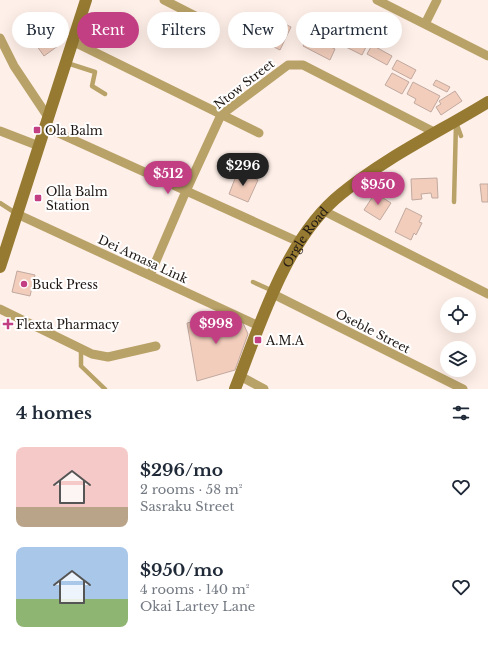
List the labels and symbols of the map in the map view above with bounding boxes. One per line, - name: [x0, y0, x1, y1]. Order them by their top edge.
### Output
- street label: Ntow Street: [211, 56, 277, 112]
- place label: Ola Balm: [45, 123, 103, 138]
- marker: Ola Balm: [32, 125, 42, 135]
- pin: $296: [219, 153, 267, 187]
- pin: $512: [144, 161, 192, 195]
- pin: $950: [354, 172, 402, 206]
- place label: Olla Balm Station: [46, 184, 108, 213]
- marker: Olla Balm Station: [33, 193, 43, 203]
- street label: Orgle Road: [279, 203, 331, 270]
- street label: Dei Amasa Link: [96, 232, 191, 287]
- place label: Buck Press: [32, 277, 98, 292]
- marker: Buck Press: [19, 279, 29, 289]
- street label: Oseble Street: [333, 306, 413, 356]
- pin: $998: [192, 311, 240, 345]
- place label: Flexta Pharmacy: [16, 317, 119, 332]
- marker: Flexta Pharmacy: [3, 319, 13, 329]
- place label: A.M.A: [265, 333, 305, 348]
- marker: A.M.A: [253, 335, 263, 345]

